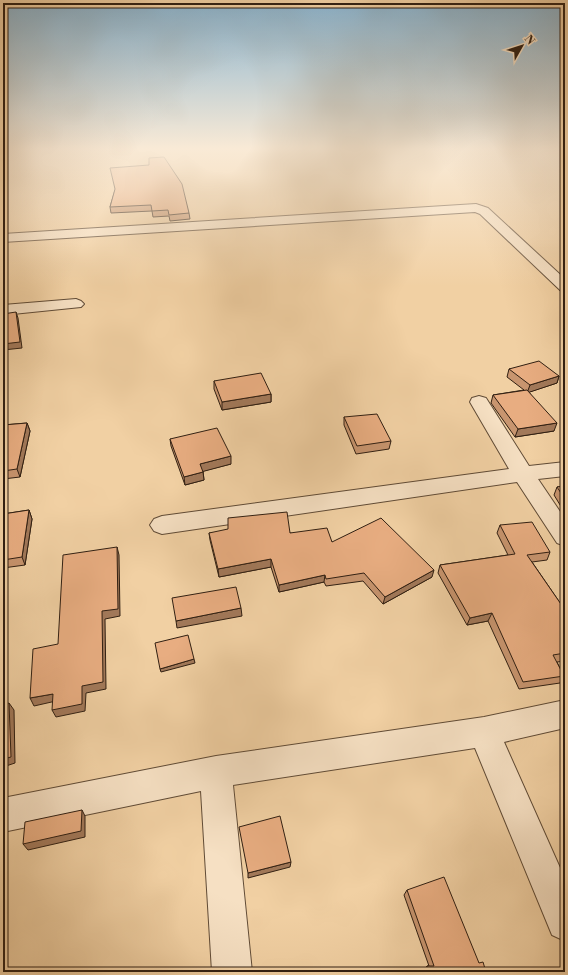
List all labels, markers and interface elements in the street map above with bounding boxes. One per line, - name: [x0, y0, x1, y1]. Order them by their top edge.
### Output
- north arrow: [502, 26, 542, 66]
- text: N: [521, 33, 537, 48]

